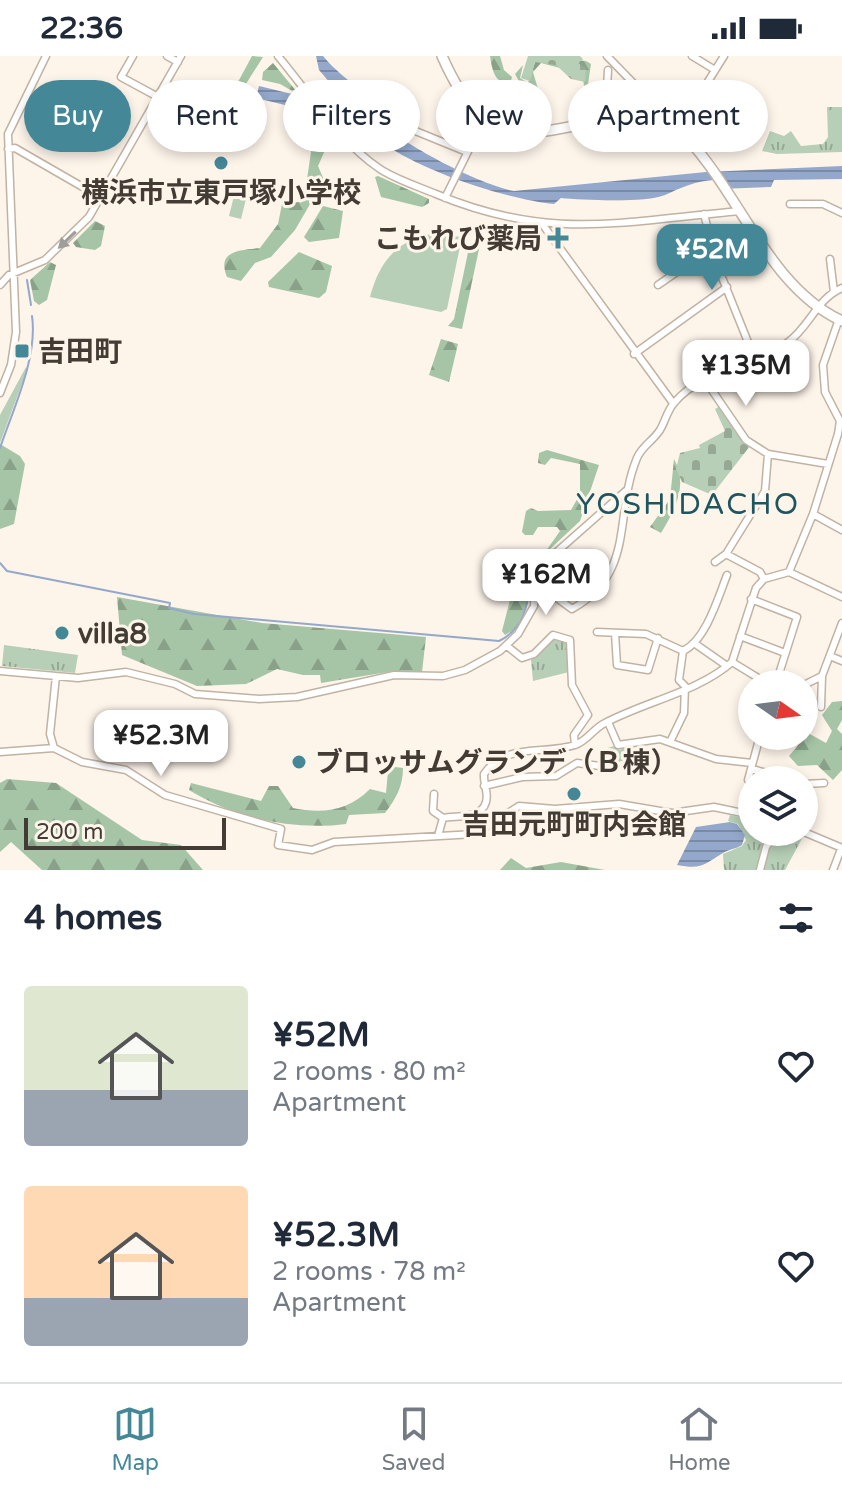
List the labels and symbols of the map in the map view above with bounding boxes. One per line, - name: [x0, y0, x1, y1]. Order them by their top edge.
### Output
- marker: 横浜市立東戸塚小学校: [212, 154, 230, 172]
- place label: 横浜市立東戸塚小学校: [81, 176, 361, 210]
- place label: こもれび薬局: [374, 222, 542, 256]
- pin: ¥52M: [665, 224, 759, 292]
- marker: こもれび薬局: [549, 229, 567, 247]
- one-way arrow: [58, 231, 77, 249]
- place label: 吉田町: [38, 335, 122, 369]
- pin: ¥135M: [690, 340, 802, 408]
- marker: 吉田町: [13, 342, 31, 360]
- district label: YOSHIDACHO: [576, 486, 800, 523]
- pin: ¥162M: [490, 549, 602, 617]
- place label: villa8: [78, 617, 147, 651]
- marker: villa8: [53, 624, 71, 642]
- north arrow: [738, 670, 818, 750]
- pin: ¥52.3M: [96, 710, 226, 778]
- place label: ブロッサムグランデ（Ｂ棟）: [315, 746, 678, 780]
- marker: ブロッサムグランデ（Ｂ棟）: [290, 753, 308, 771]
- marker: 吉田元町町内会館: [565, 785, 583, 803]
- place label: 吉田元町町内会館: [462, 808, 686, 842]
- scale bar: [24, 814, 226, 850]

